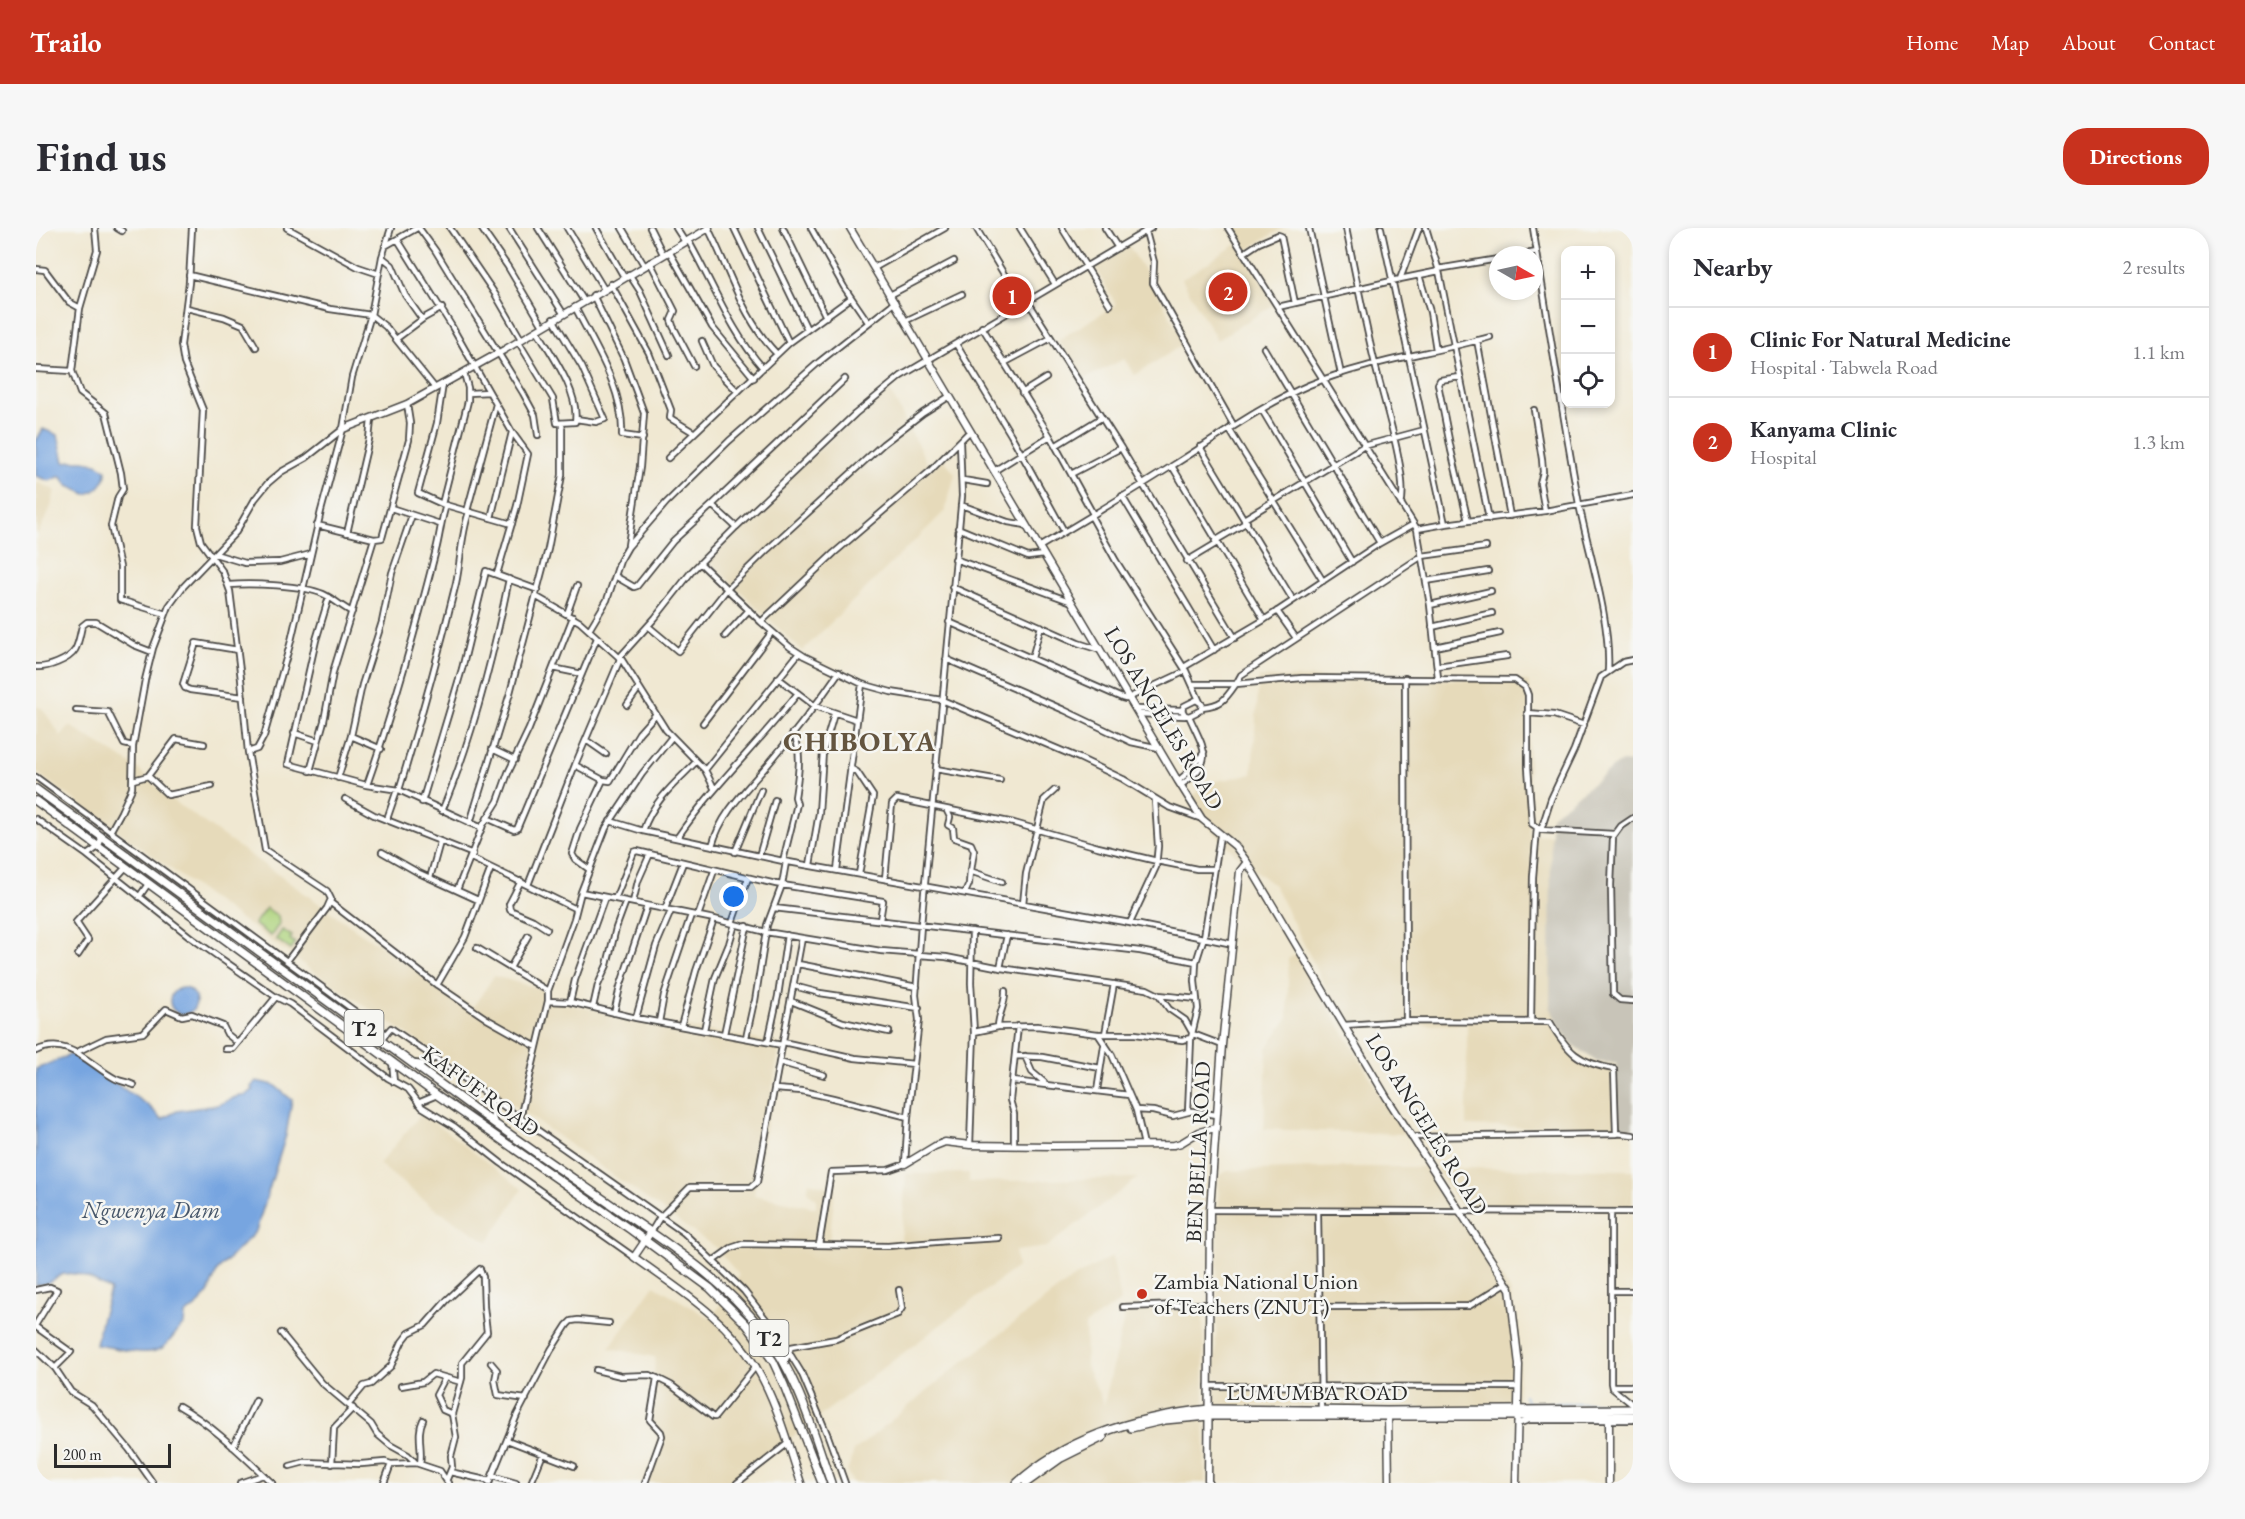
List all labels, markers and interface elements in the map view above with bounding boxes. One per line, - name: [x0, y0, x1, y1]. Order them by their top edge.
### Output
- text: Trailo: [30, 24, 102, 60]
- text: Home: [1906, 29, 1958, 56]
- text: Map: [1991, 29, 2029, 56]
- text: About: [2062, 29, 2115, 56]
- text: Contact: [2148, 29, 2215, 56]
- button: Directions: [2063, 128, 2209, 185]
- text: Find us: [36, 129, 167, 184]
- north arrow: [1489, 246, 1543, 300]
- map controls: [1561, 246, 1615, 408]
- button: +: [1561, 246, 1615, 300]
- text: Nearby: [1693, 250, 1773, 284]
- text: 2 results: [2122, 254, 2185, 280]
- pin: 2: [1208, 270, 1248, 314]
- pin: 1: [992, 274, 1032, 318]
- button: −: [1561, 300, 1615, 354]
- text: Clinic For Natural Medicine: [1750, 325, 2011, 354]
- text: 1: [1707, 339, 1718, 365]
- text: 1.1 km: [2132, 339, 2185, 365]
- button: locate: [1561, 354, 1615, 408]
- text: Hospital · Tabwela Road: [1750, 354, 1938, 380]
- text: Kanyama Clinic: [1750, 415, 1897, 444]
- text: 2: [1707, 429, 1718, 455]
- text: 1.3 km: [2132, 429, 2185, 455]
- text: Hospital: [1750, 444, 1817, 470]
- street label: LOS ANGELES ROAD: [1098, 621, 1230, 815]
- district label: CHIBOLYA: [783, 723, 937, 759]
- your location: [719, 882, 748, 911]
- road number: T2: [344, 1010, 384, 1046]
- street label: LOS ANGELES ROAD: [1359, 1028, 1495, 1220]
- street label: KAFUE ROAD: [417, 1039, 545, 1143]
- street label: BEN BELLA ROAD: [1179, 1061, 1217, 1243]
- water label: Ngwenya Dam: [81, 1194, 220, 1225]
- place label: Zambia National Union of Teachers (ZNUT): [1154, 1267, 1359, 1321]
- marker: Zambia National Union of Teachers (ZNUT): [1135, 1287, 1149, 1301]
- road number: T2: [750, 1320, 788, 1356]
- street label: LUMUMBA ROAD: [1226, 1378, 1408, 1407]
- scale bar: [54, 1441, 171, 1468]
- text: 200 m: [63, 1444, 102, 1465]

